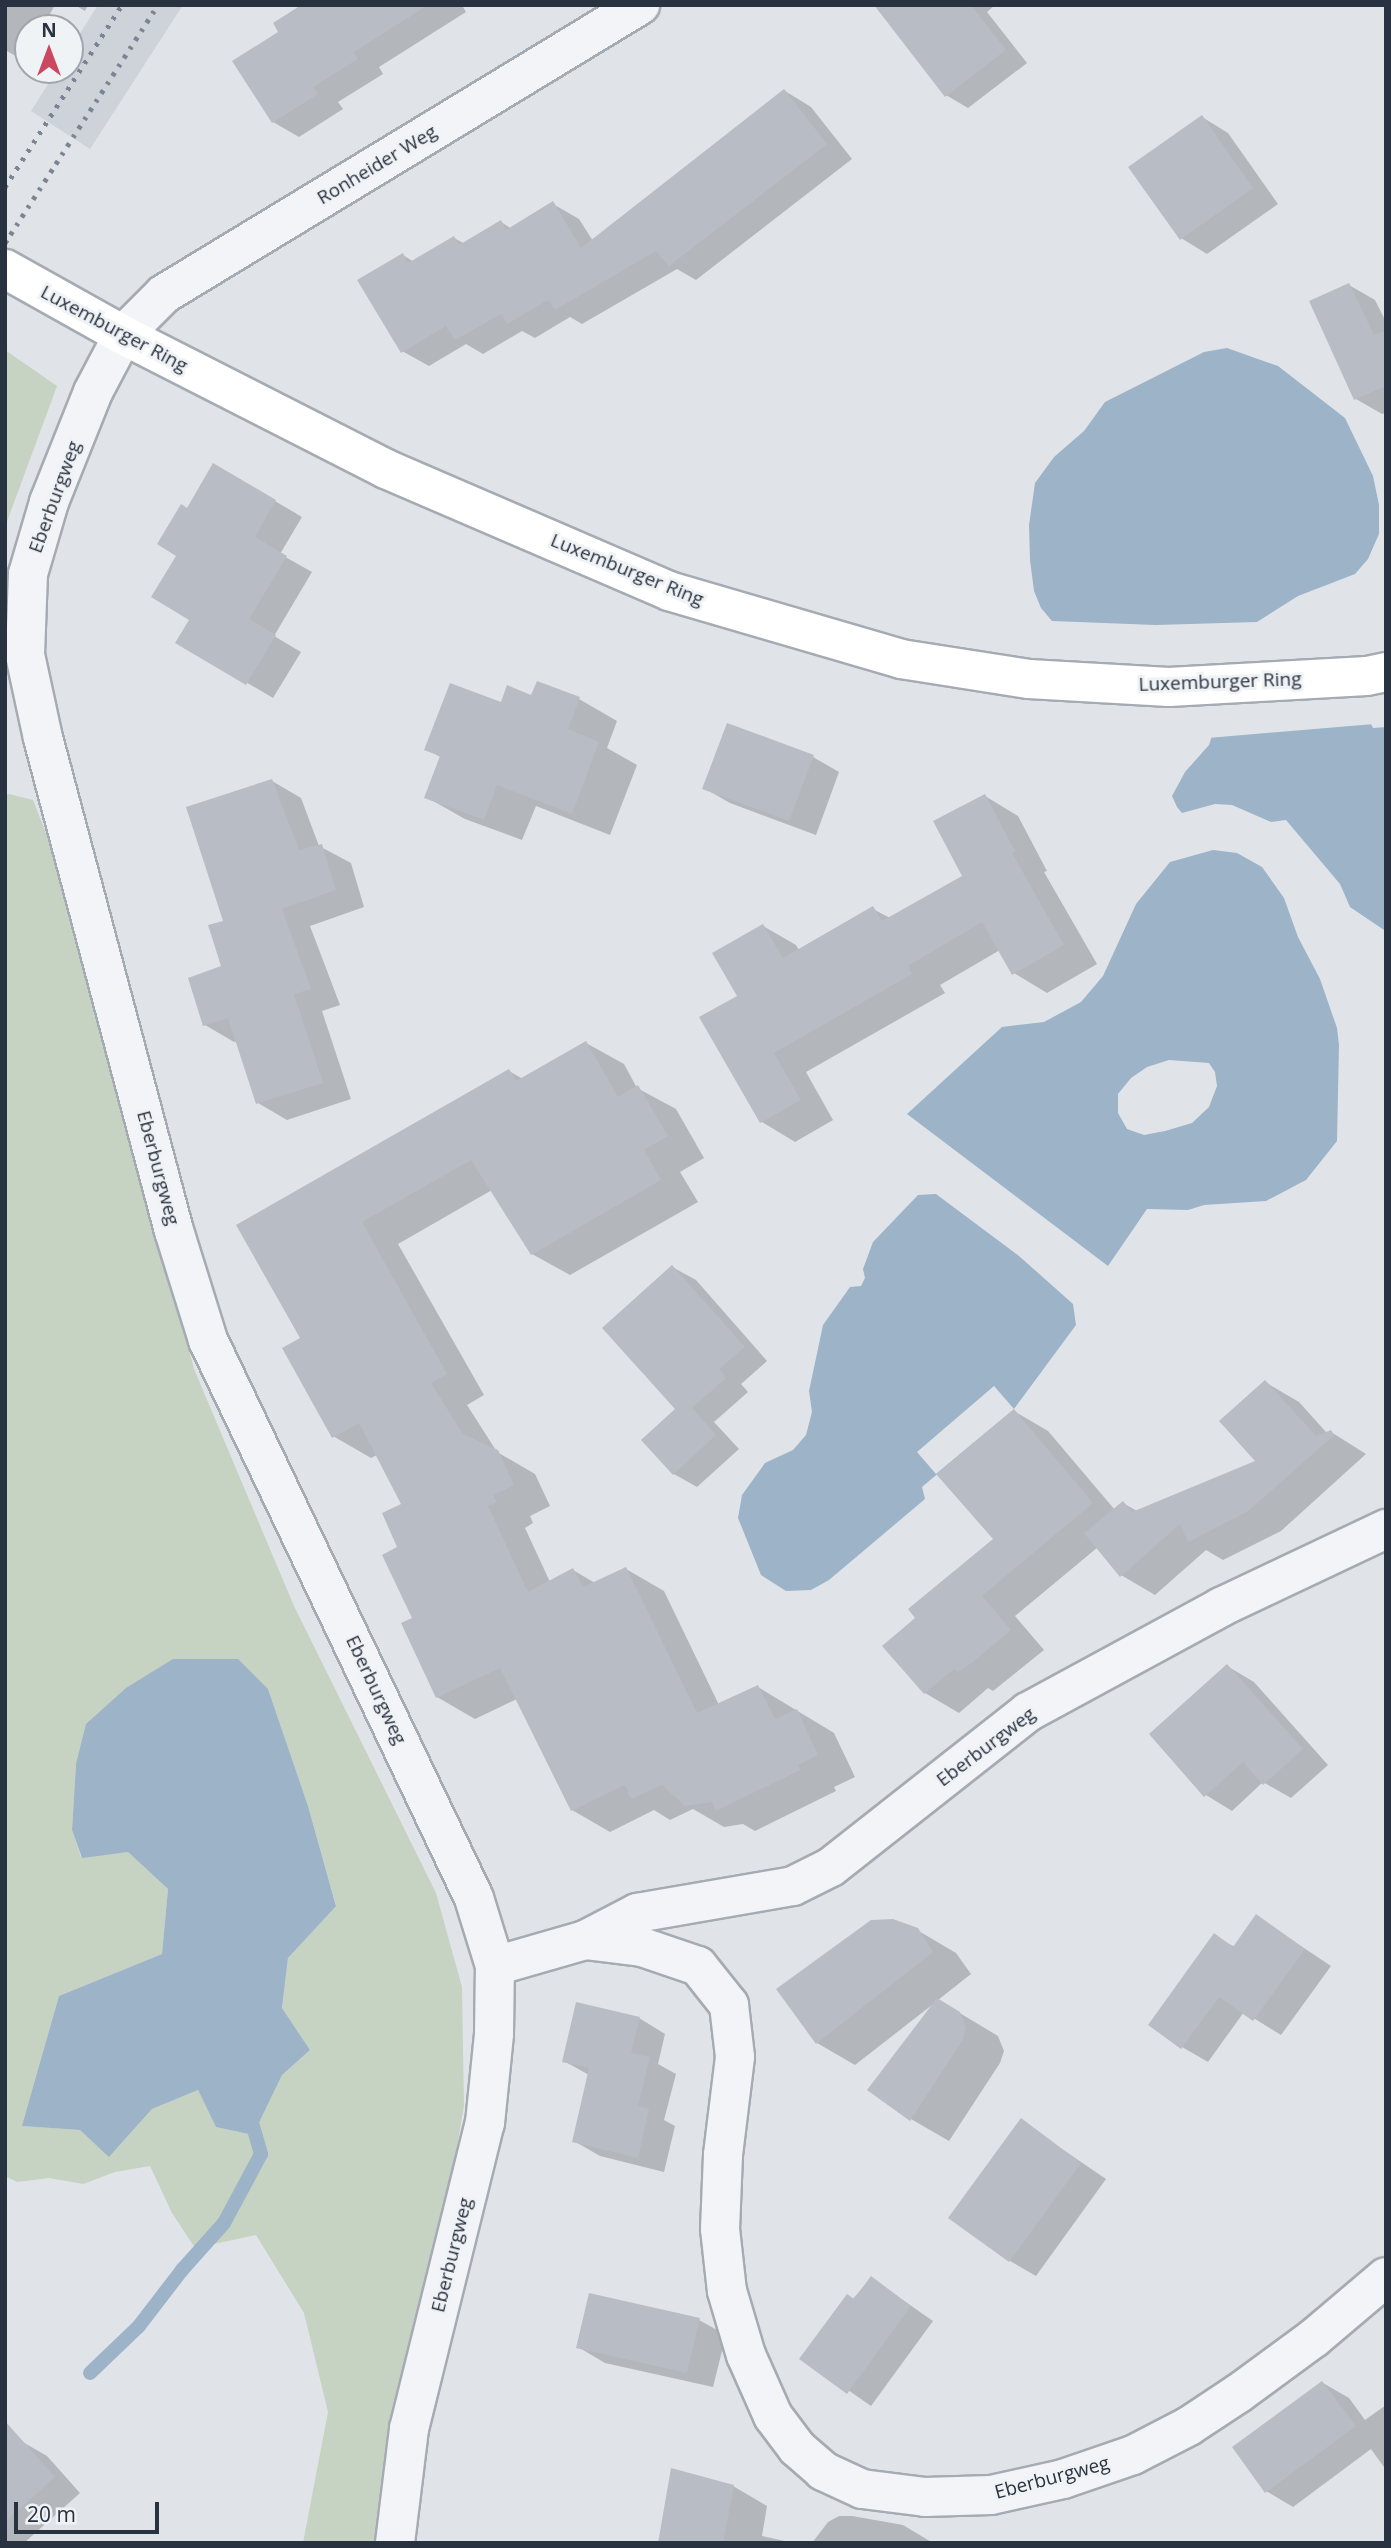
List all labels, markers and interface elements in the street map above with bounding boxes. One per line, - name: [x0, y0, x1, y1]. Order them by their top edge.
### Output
- north arrow: [14, 14, 84, 84]
- text: N: [41, 17, 57, 43]
- street label: Ronheider Weg: [313, 120, 441, 210]
- street label: Luxemburger Ring: [37, 281, 191, 377]
- street label: Eberburgweg: [24, 438, 86, 556]
- street label: Luxemburger Ring: [547, 529, 707, 611]
- street label: Luxemburger Ring: [1138, 668, 1302, 696]
- street label: Eberburgweg: [132, 1108, 184, 1228]
- street label: Eberburgweg: [341, 1632, 411, 1748]
- street label: Eberburgweg: [932, 1702, 1040, 1792]
- street label: Eberburgweg: [427, 2195, 477, 2315]
- street label: Eberburgweg: [992, 2452, 1112, 2504]
- scale bar: [18, 2488, 163, 2532]
- text: 20 m: [27, 2500, 76, 2528]

